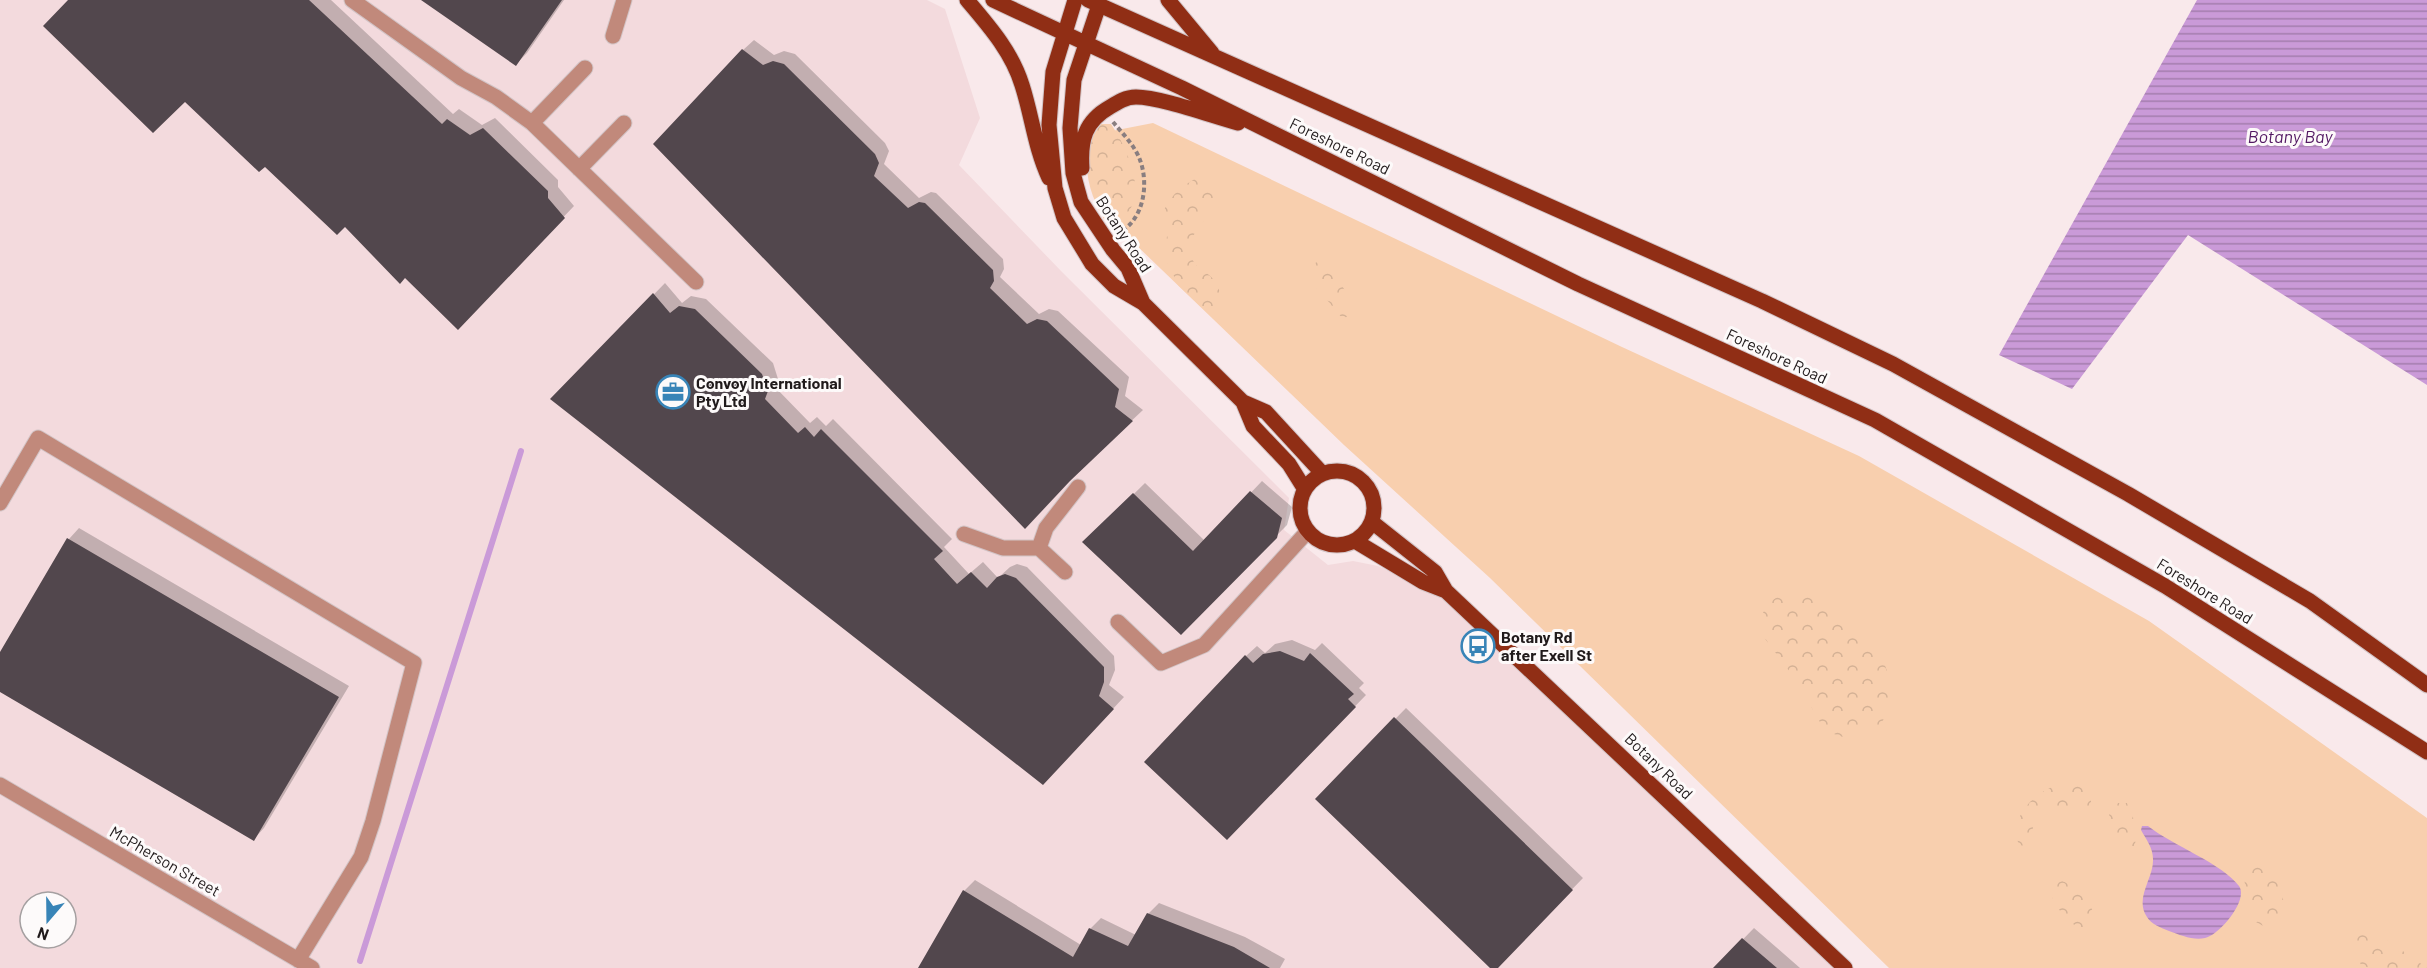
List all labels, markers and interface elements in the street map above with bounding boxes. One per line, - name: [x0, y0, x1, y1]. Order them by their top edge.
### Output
- street label: Foreshore Road: [1287, 113, 1393, 178]
- water label: Botany Bay: [2247, 125, 2334, 147]
- street label: Botany Road: [1093, 192, 1156, 275]
- street label: Foreshore Road: [1724, 324, 1831, 387]
- place label: Convoy International Pty Ltd: [696, 373, 842, 410]
- office icon: Convoy International Pty Ltd: [655, 374, 691, 410]
- street label: Foreshore Road: [2154, 554, 2257, 628]
- place label: Botany Rd after Exell St: [1501, 627, 1592, 664]
- bus stop icon: Botany Rd after Exell St: [1460, 628, 1496, 664]
- street label: Botany Road: [1621, 729, 1697, 803]
- street label: McPherson Street: [107, 821, 224, 900]
- north arrow: [18, 890, 78, 950]
- text: N: [34, 924, 51, 945]

